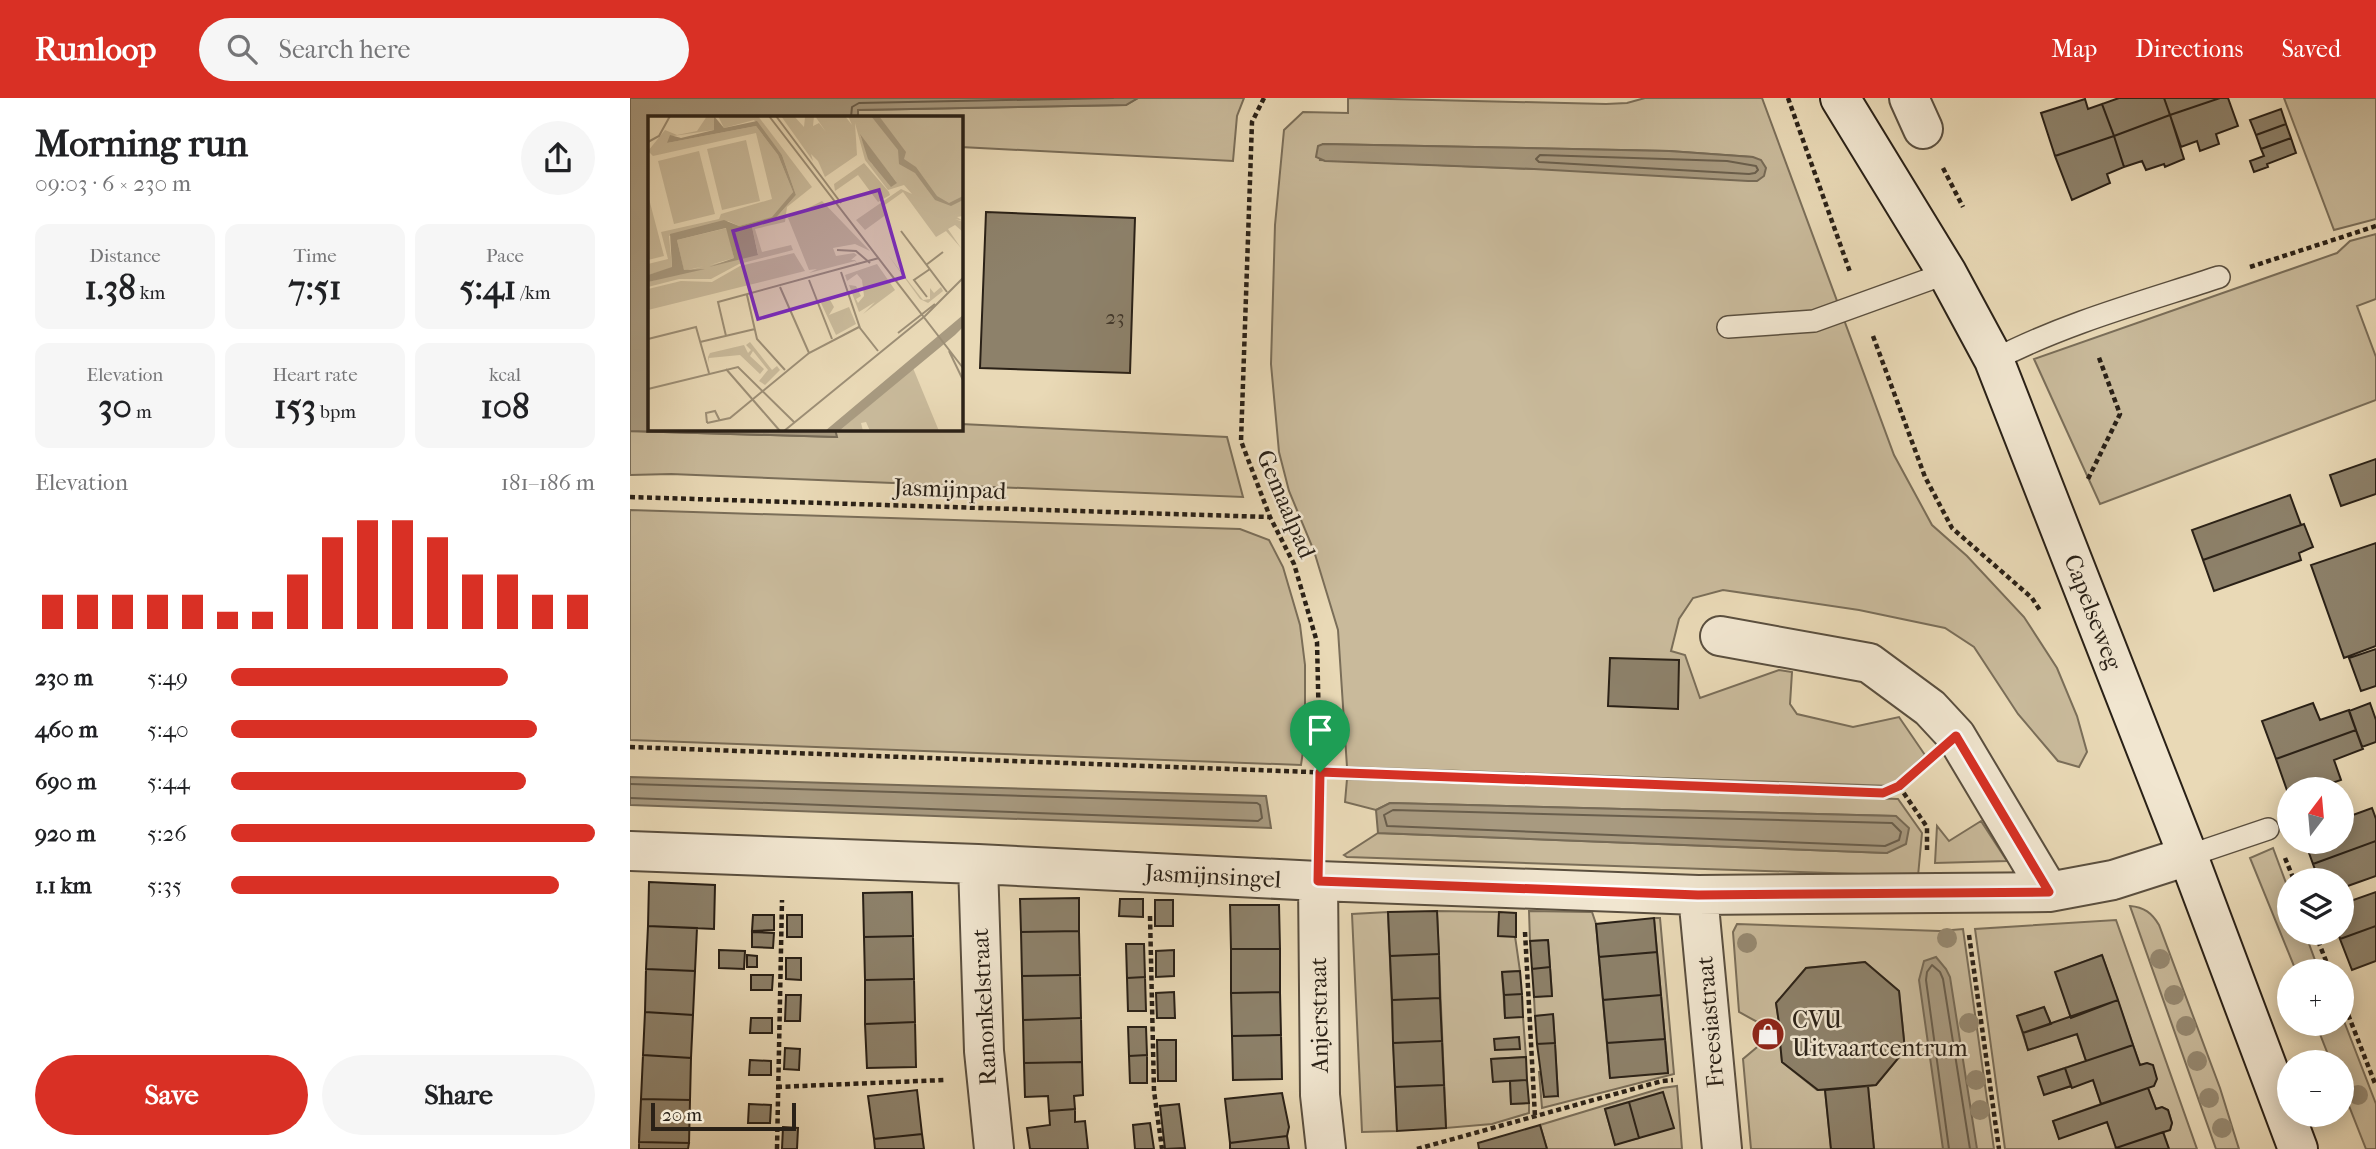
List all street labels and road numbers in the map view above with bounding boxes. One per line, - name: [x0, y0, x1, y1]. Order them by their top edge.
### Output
- street label: Gemaalpad: [1251, 446, 1322, 563]
- street label: Jasmijnpad: [891, 473, 1008, 505]
- street label: Capelseweg: [2058, 550, 2128, 675]
- street label: Jasmijnsingel: [1142, 858, 1282, 894]
- street label: Ranonkelstraat: [966, 927, 1002, 1086]
- street label: Freesiastraat: [1690, 955, 1730, 1089]
- street label: Anjerstraat: [1304, 956, 1334, 1074]

